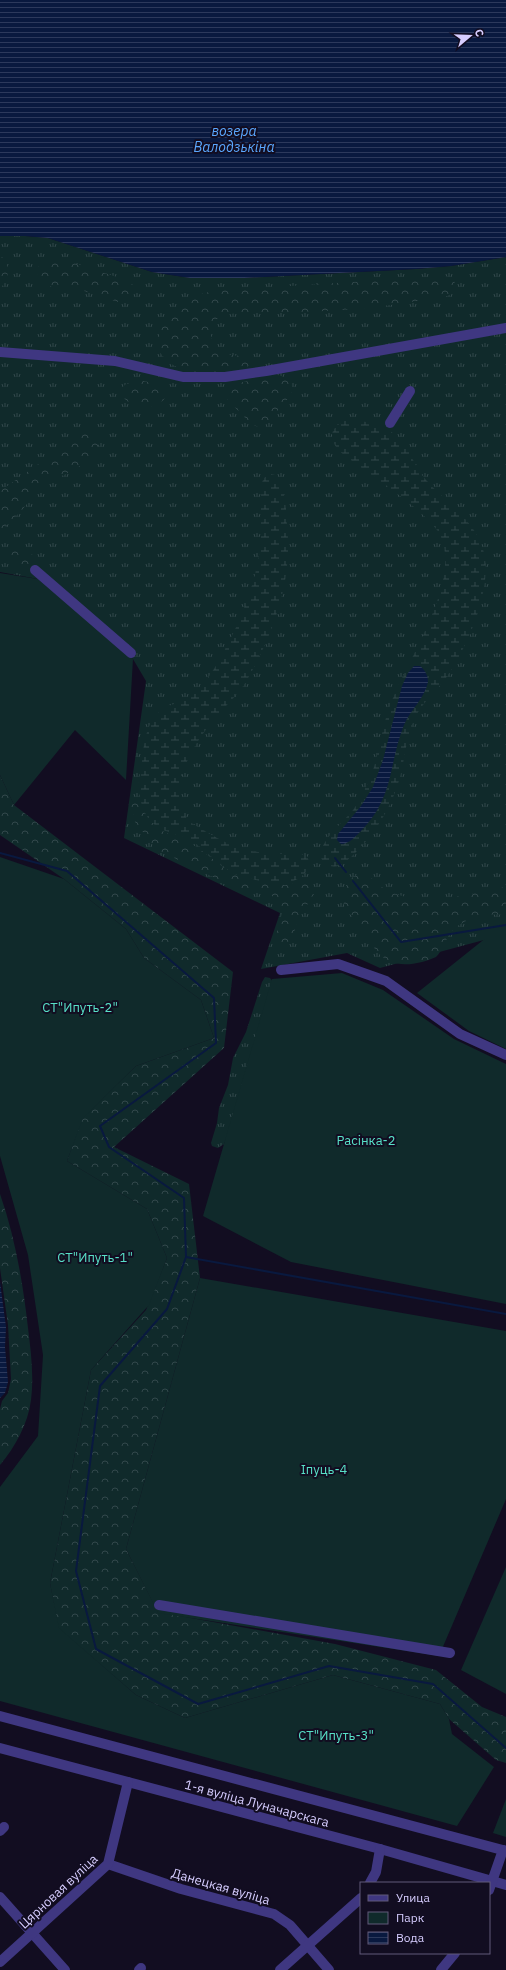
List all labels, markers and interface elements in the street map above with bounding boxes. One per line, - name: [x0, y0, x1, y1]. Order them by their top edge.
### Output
- north arrow: [450, 16, 490, 56]
- text: С: [472, 27, 487, 38]
- water label: возера Валодзькіна: [193, 122, 275, 156]
- park label: СТ"Ипуть-2": [42, 999, 118, 1016]
- park label: Расінка-2: [336, 1132, 396, 1149]
- park label: СТ"Ипуть-1": [57, 1249, 133, 1266]
- park label: Іпуць-4: [301, 1461, 348, 1478]
- park label: СТ"Ипуть-3": [298, 1727, 374, 1744]
- street label: 1-я вуліца Луначарскага: [183, 1776, 331, 1831]
- street label: Цярновая вуліца: [15, 1850, 101, 1932]
- street label: Данецкая вуліца: [170, 1864, 272, 1909]
- legend: [360, 1882, 490, 1954]
- text: Улица: [396, 1890, 430, 1905]
- text: Парк: [396, 1910, 425, 1925]
- text: Вода: [396, 1930, 425, 1945]

